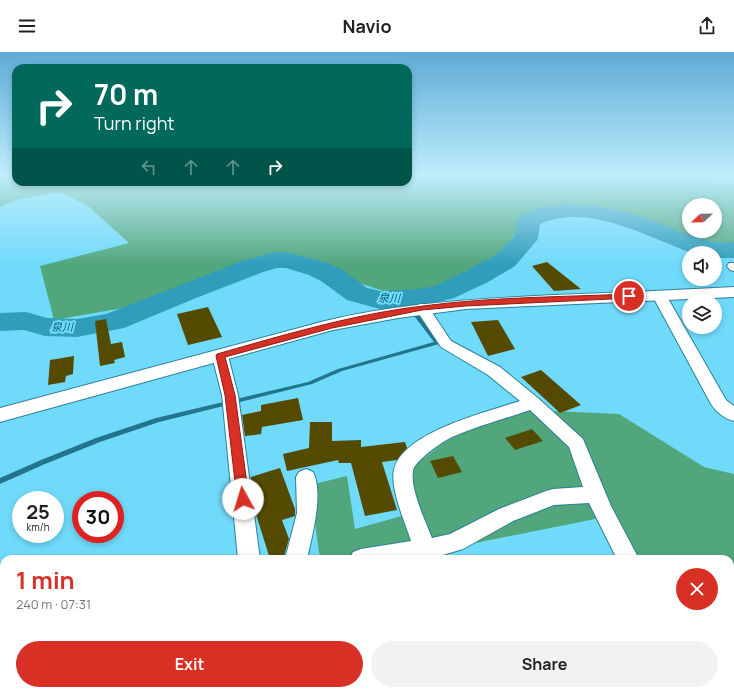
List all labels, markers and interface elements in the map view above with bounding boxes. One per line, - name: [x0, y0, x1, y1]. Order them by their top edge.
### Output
- text: Navio: [342, 14, 392, 38]
- icon: menu: [16, 15, 38, 37]
- icon: share: [696, 15, 718, 37]
- text: 70 m: [94, 75, 158, 113]
- icon: right: [28, 80, 80, 132]
- text: Turn right: [94, 111, 175, 135]
- icon: left: [138, 156, 160, 178]
- icon: ahead: [180, 156, 202, 178]
- icon: ahead: [222, 156, 244, 178]
- icon: right: [264, 156, 286, 178]
- north arrow: [682, 198, 722, 238]
- map controls: [682, 198, 722, 334]
- button: sound: [682, 246, 722, 286]
- pin: [612, 279, 646, 313]
- icon: arrive: [618, 285, 640, 307]
- water label: 泉川: [378, 290, 401, 305]
- button: layers: [682, 294, 722, 334]
- water label: 泉川: [51, 319, 74, 334]
- position arrow: [222, 478, 264, 520]
- speed limit sign: 30: [72, 491, 124, 543]
- text: 25: [26, 498, 50, 525]
- text: km/h: [26, 520, 50, 534]
- text: 1 min: [16, 563, 75, 596]
- button: close: [676, 568, 718, 610]
- text: 240 m · 07:31: [16, 595, 91, 613]
- button: Exit: [16, 641, 363, 687]
- button: Share: [371, 641, 718, 687]

